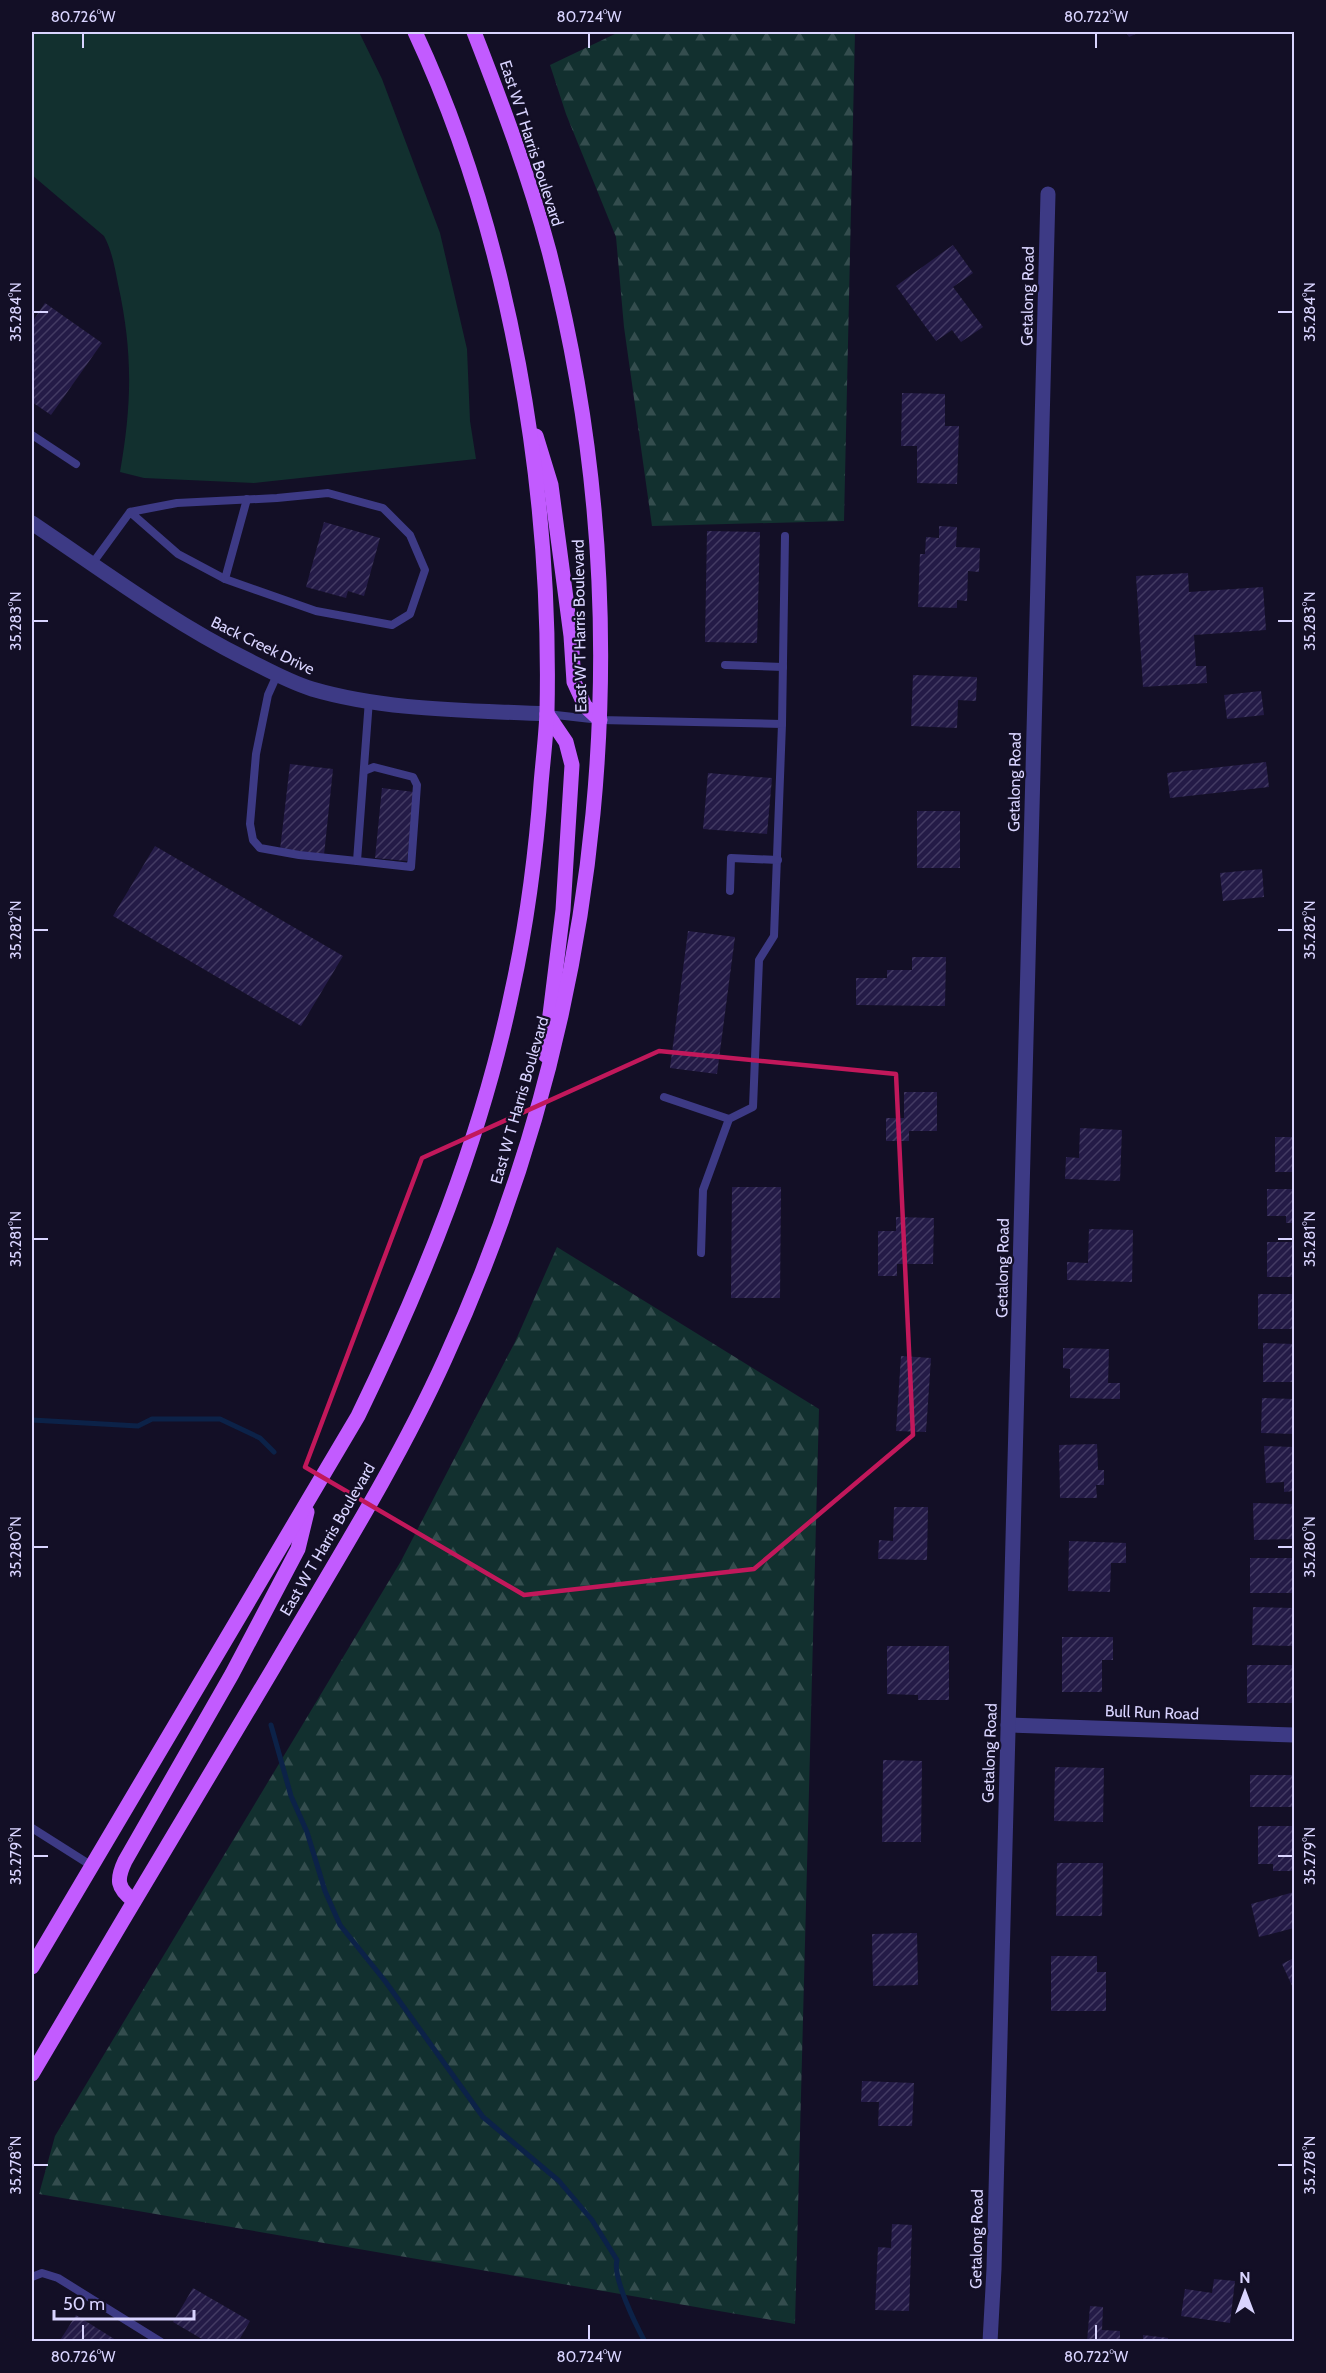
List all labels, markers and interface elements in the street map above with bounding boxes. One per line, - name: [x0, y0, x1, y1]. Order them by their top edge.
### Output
- text: 80.726°W: [51, 8, 116, 26]
- text: 80.724°W: [557, 8, 622, 26]
- text: 80.722°W: [1064, 8, 1129, 26]
- street label: East W T Harris Boulevard: [496, 58, 567, 229]
- street label: Getalong Road: [1017, 246, 1038, 346]
- text: 35.284°N: [7, 282, 25, 342]
- text: 35.284°N: [1301, 282, 1319, 342]
- street label: East W T Harris Boulevard: [568, 539, 591, 713]
- text: 35.283°N: [7, 591, 25, 651]
- text: 35.283°N: [1301, 591, 1319, 651]
- street label: Back Creek Drive: [208, 612, 318, 679]
- street label: Getalong Road: [1004, 732, 1025, 832]
- text: 35.282°N: [7, 900, 25, 960]
- text: 35.282°N: [1301, 900, 1319, 960]
- street label: East W T Harris Boulevard: [486, 1014, 552, 1186]
- text: 35.281°N: [7, 1211, 25, 1267]
- text: 35.281°N: [1301, 1211, 1319, 1267]
- street label: Getalong Road: [992, 1218, 1013, 1318]
- street label: East W T Harris Boulevard: [276, 1459, 379, 1619]
- text: 35.280°N: [7, 1516, 25, 1578]
- text: 35.280°N: [1301, 1516, 1319, 1578]
- street label: Bull Run Road: [1105, 1701, 1199, 1724]
- street label: Getalong Road: [978, 1703, 1001, 1803]
- text: 35.279°N: [7, 1827, 25, 1885]
- text: 35.279°N: [1301, 1827, 1319, 1885]
- text: 35.278°N: [7, 2136, 25, 2194]
- text: 35.278°N: [1301, 2136, 1319, 2194]
- street label: Getalong Road: [966, 2189, 987, 2289]
- north arrow: [1215, 2262, 1275, 2322]
- text: N: [1239, 2268, 1251, 2287]
- scale bar: [54, 2283, 194, 2321]
- text: 50 m: [63, 2293, 105, 2315]
- text: 80.726°W: [51, 2348, 116, 2366]
- text: 80.724°W: [557, 2348, 622, 2366]
- text: 80.722°W: [1064, 2348, 1129, 2366]

